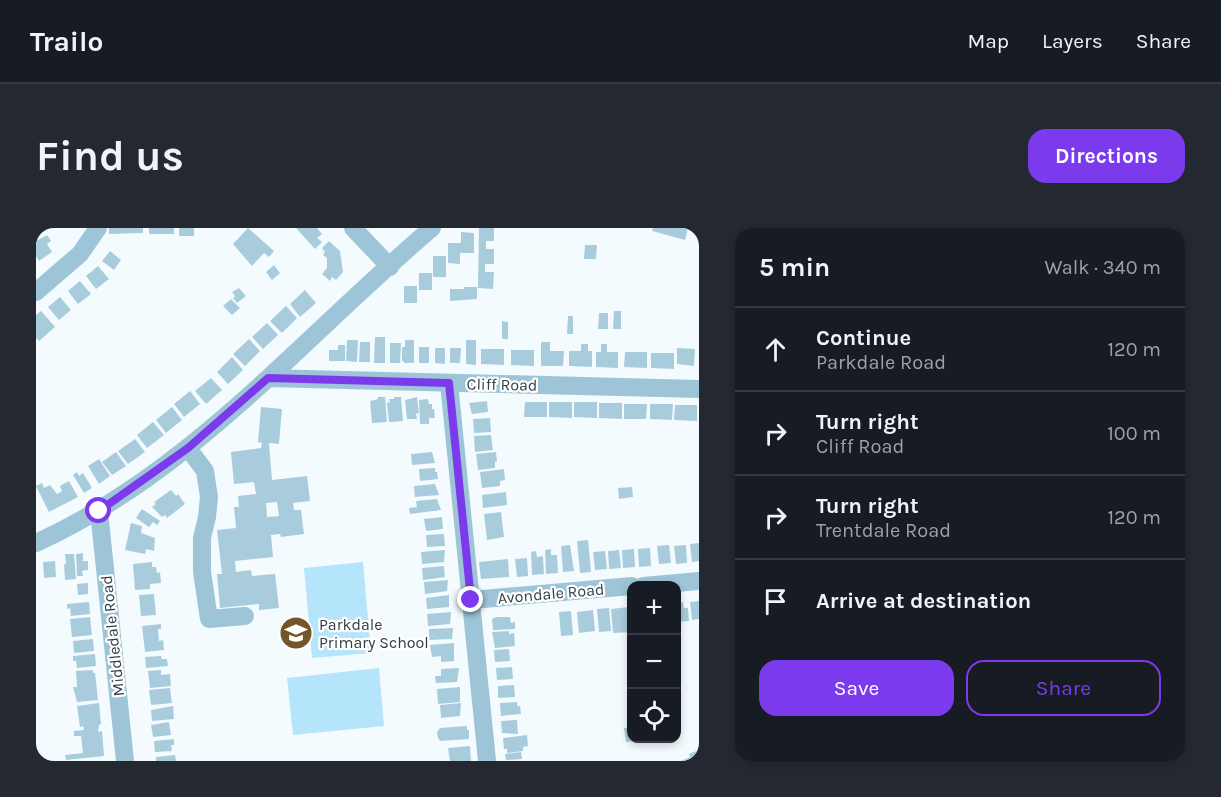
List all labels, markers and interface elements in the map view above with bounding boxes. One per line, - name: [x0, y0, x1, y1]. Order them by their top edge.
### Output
- text: Trailo: [30, 25, 103, 58]
- text: Map: [967, 29, 1009, 53]
- text: Layers: [1042, 29, 1103, 53]
- text: Share: [1136, 29, 1191, 53]
- button: Directions: [1028, 129, 1185, 183]
- text: Find us: [36, 131, 184, 181]
- text: 5 min: [759, 252, 830, 283]
- text: Walk · 340 m: [1045, 256, 1161, 279]
- text: Continue: [816, 325, 911, 351]
- icon: ahead: [759, 333, 792, 366]
- text: 120 m: [1107, 338, 1161, 361]
- text: Parkdale Road: [816, 351, 946, 374]
- street label: Cliff Road: [467, 374, 537, 395]
- text: Turn right: [816, 409, 919, 435]
- icon: right: [759, 417, 792, 450]
- text: 100 m: [1107, 422, 1161, 445]
- text: Cliff Road: [816, 435, 904, 458]
- text: Turn right: [816, 493, 919, 519]
- route start: [85, 497, 111, 523]
- icon: right: [759, 501, 792, 534]
- text: 120 m: [1107, 506, 1161, 529]
- text: Trentdale Road: [816, 519, 951, 542]
- street label: Middledale Road: [97, 574, 128, 697]
- street label: Avondale Road: [497, 579, 605, 608]
- map controls: [627, 581, 681, 743]
- button: +: [627, 581, 681, 635]
- icon: arrive: [759, 585, 792, 618]
- route end: [457, 586, 483, 612]
- text: Arrive at destination: [816, 588, 1031, 614]
- school or university icon: Parkdale Primary School: [278, 615, 314, 651]
- place label: Parkdale Primary School: [319, 615, 429, 652]
- button: −: [627, 635, 681, 689]
- button: Save: [759, 660, 954, 716]
- button: Share: [966, 660, 1161, 716]
- button: locate: [627, 689, 681, 743]

